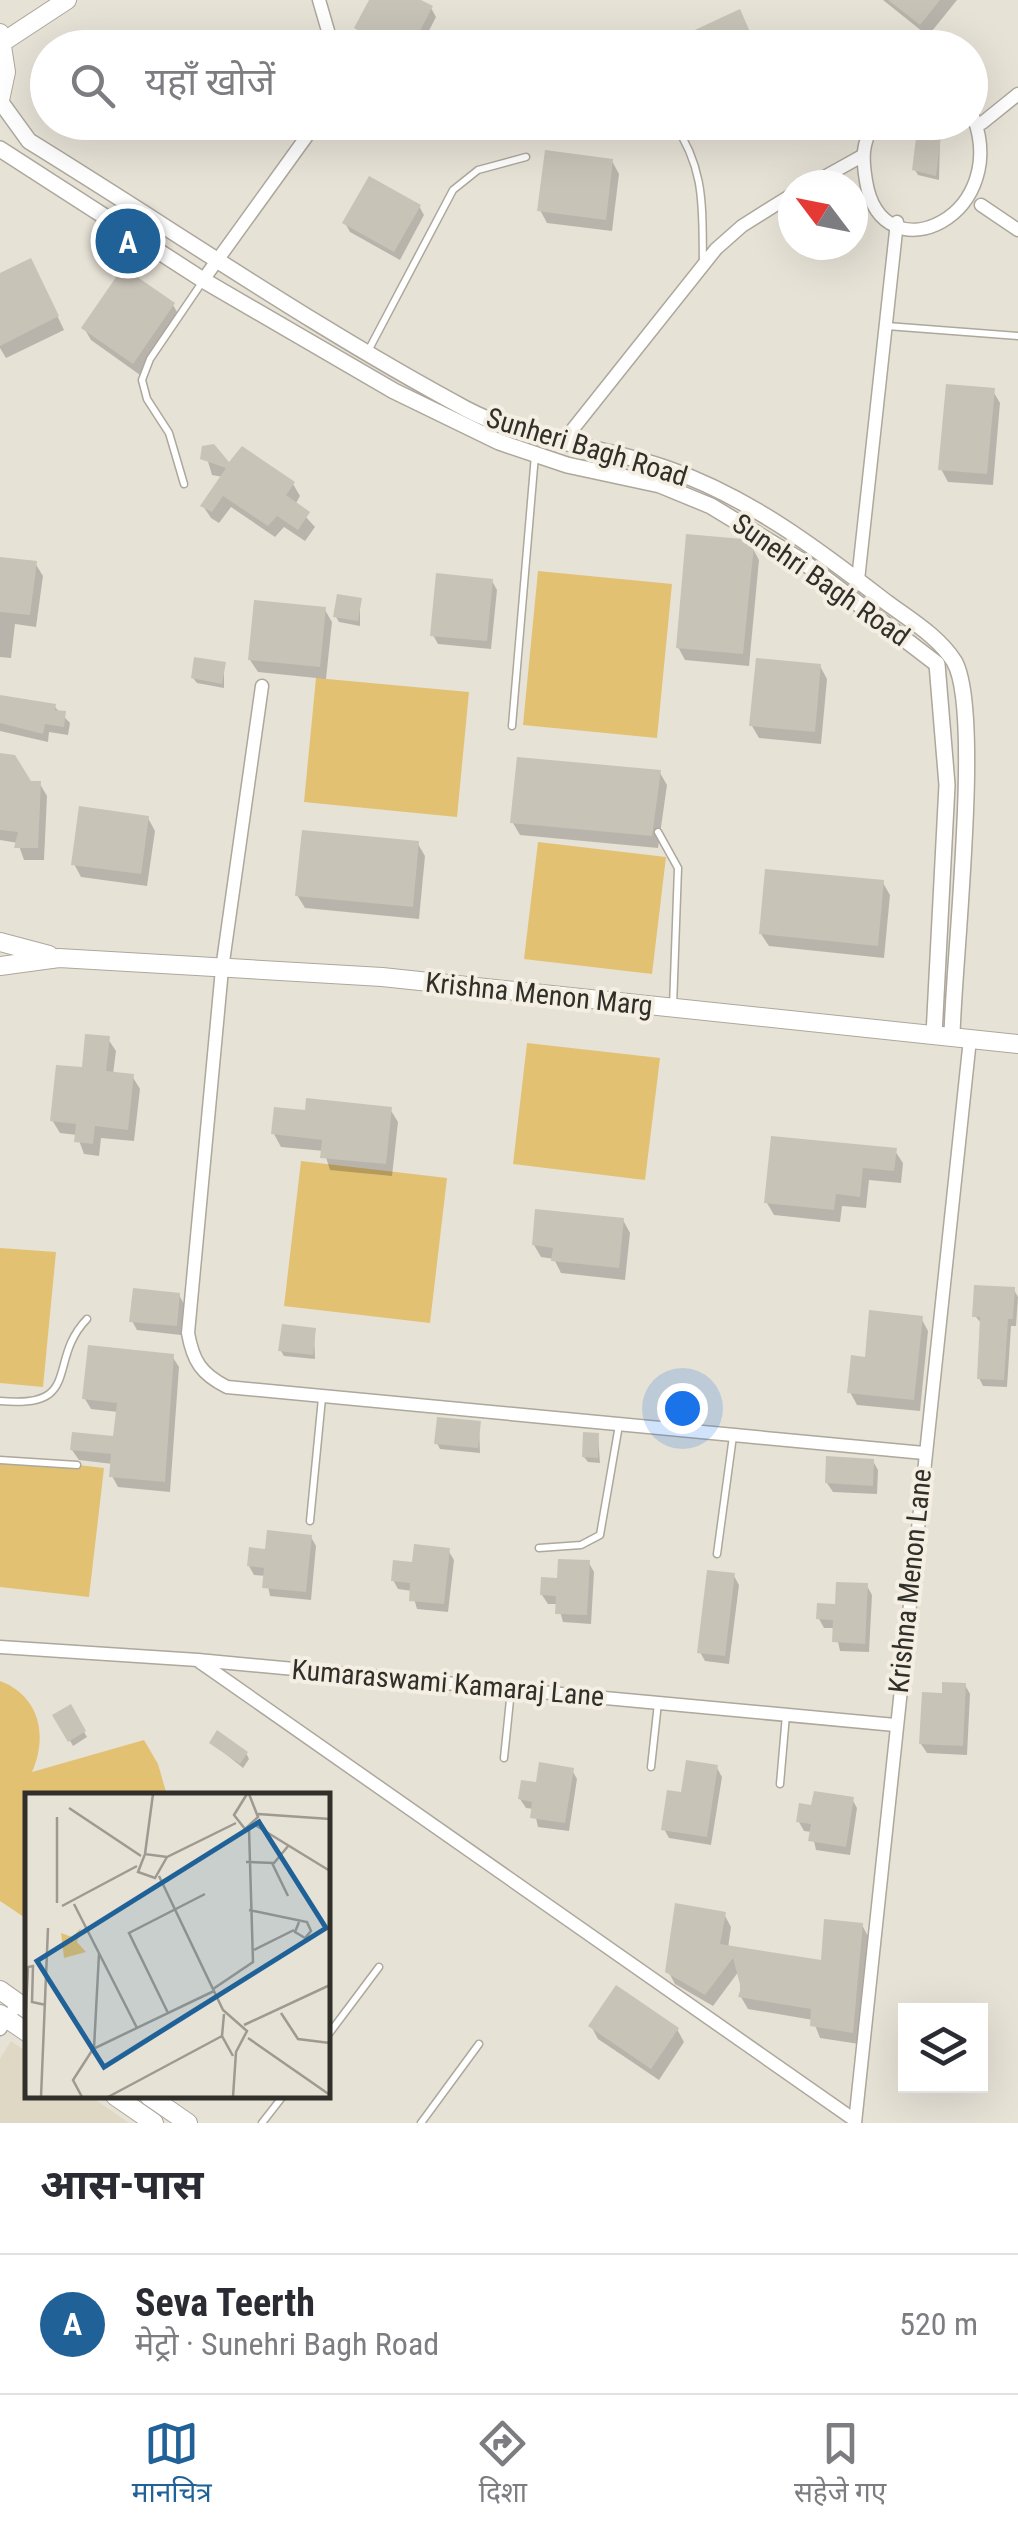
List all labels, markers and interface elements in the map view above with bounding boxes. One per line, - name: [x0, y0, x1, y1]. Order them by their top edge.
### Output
- search box: [30, 30, 988, 140]
- icon: search: [65, 58, 120, 113]
- text: यहाँ खोजें: [145, 60, 275, 104]
- north arrow: [778, 170, 868, 260]
- pin: A: [96, 204, 160, 278]
- street label: Sunheri Bagh Road: [483, 401, 691, 493]
- street label: Sunehri Bagh Road: [726, 507, 916, 653]
- street label: Krishna Menon Marg: [424, 966, 654, 1022]
- your location: [657, 1383, 708, 1434]
- street label: Krishna Menon Lane: [882, 1467, 938, 1695]
- street label: Kumaraswami Kamaraj Lane: [290, 1653, 606, 1713]
- inset map: [25, 1793, 330, 2098]
- map controls: [898, 2003, 988, 2093]
- button: layers: [898, 2003, 988, 2093]
- text: आस-पास: [40, 2160, 203, 2209]
- text: Seva Teerth: [135, 2281, 315, 2325]
- text: A: [63, 2305, 82, 2343]
- text: 520 m: [899, 2305, 978, 2343]
- text: मेट्रो · Sunehri Bagh Road: [135, 2325, 439, 2363]
- tab: मानचित्र: [132, 2416, 212, 2513]
- tab: दिशा: [475, 2416, 530, 2513]
- tab: सहेजे गए: [794, 2416, 886, 2513]

